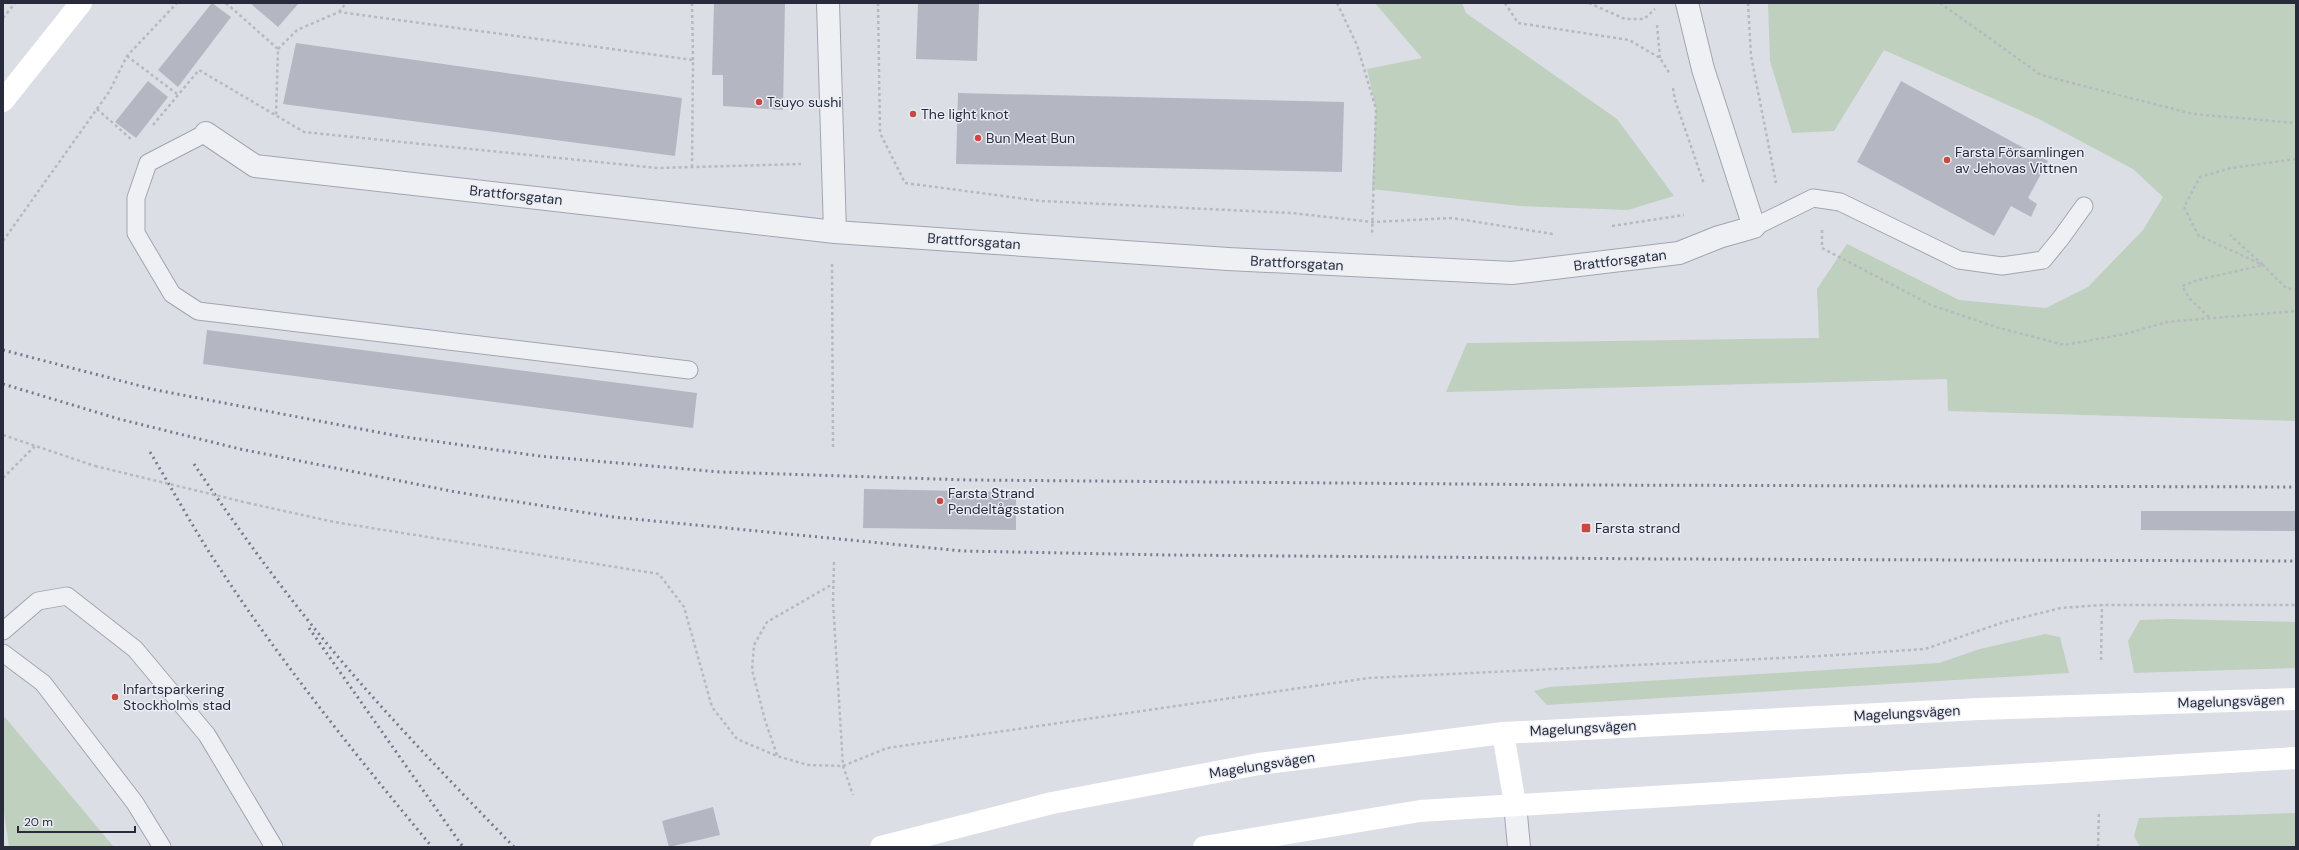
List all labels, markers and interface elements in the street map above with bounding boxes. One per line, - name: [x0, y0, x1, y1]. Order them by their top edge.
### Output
- place label: Tsuyo sushi: [767, 93, 842, 111]
- marker: Tsuyo sushi: [754, 97, 764, 107]
- place label: The light knot: [921, 105, 1009, 123]
- marker: The light knot: [908, 109, 918, 119]
- place label: Bun Meat Bun: [986, 129, 1075, 147]
- marker: Bun Meat Bun: [973, 133, 983, 143]
- place label: Farsta Församlingen av Jehovas Vittnen: [1955, 143, 2084, 177]
- marker: Farsta Församlingen av Jehovas Vittnen: [1942, 155, 1952, 165]
- street label: Brattforsgatan: [469, 181, 563, 209]
- street label: Brattforsgatan: [927, 229, 1021, 253]
- street label: Brattforsgatan: [1573, 245, 1667, 275]
- street label: Brattforsgatan: [1250, 252, 1344, 274]
- place label: Farsta Strand Pendeltågsstation: [948, 484, 1064, 518]
- marker: Farsta Strand Pendeltågsstation: [935, 496, 945, 506]
- place label: Farsta strand: [1595, 519, 1680, 537]
- marker: Farsta strand: [1580, 522, 1592, 534]
- place label: Infartsparkering Stockholms stad: [123, 680, 231, 714]
- street label: Magelungsvägen: [2177, 690, 2285, 712]
- marker: Infartsparkering Stockholms stad: [110, 692, 120, 702]
- street label: Magelungsvägen: [1853, 701, 1961, 725]
- street label: Magelungsvägen: [1529, 716, 1637, 740]
- street label: Magelungsvägen: [1208, 748, 1316, 782]
- scale bar: [18, 808, 135, 834]
- text: 20 m: [24, 814, 53, 830]

